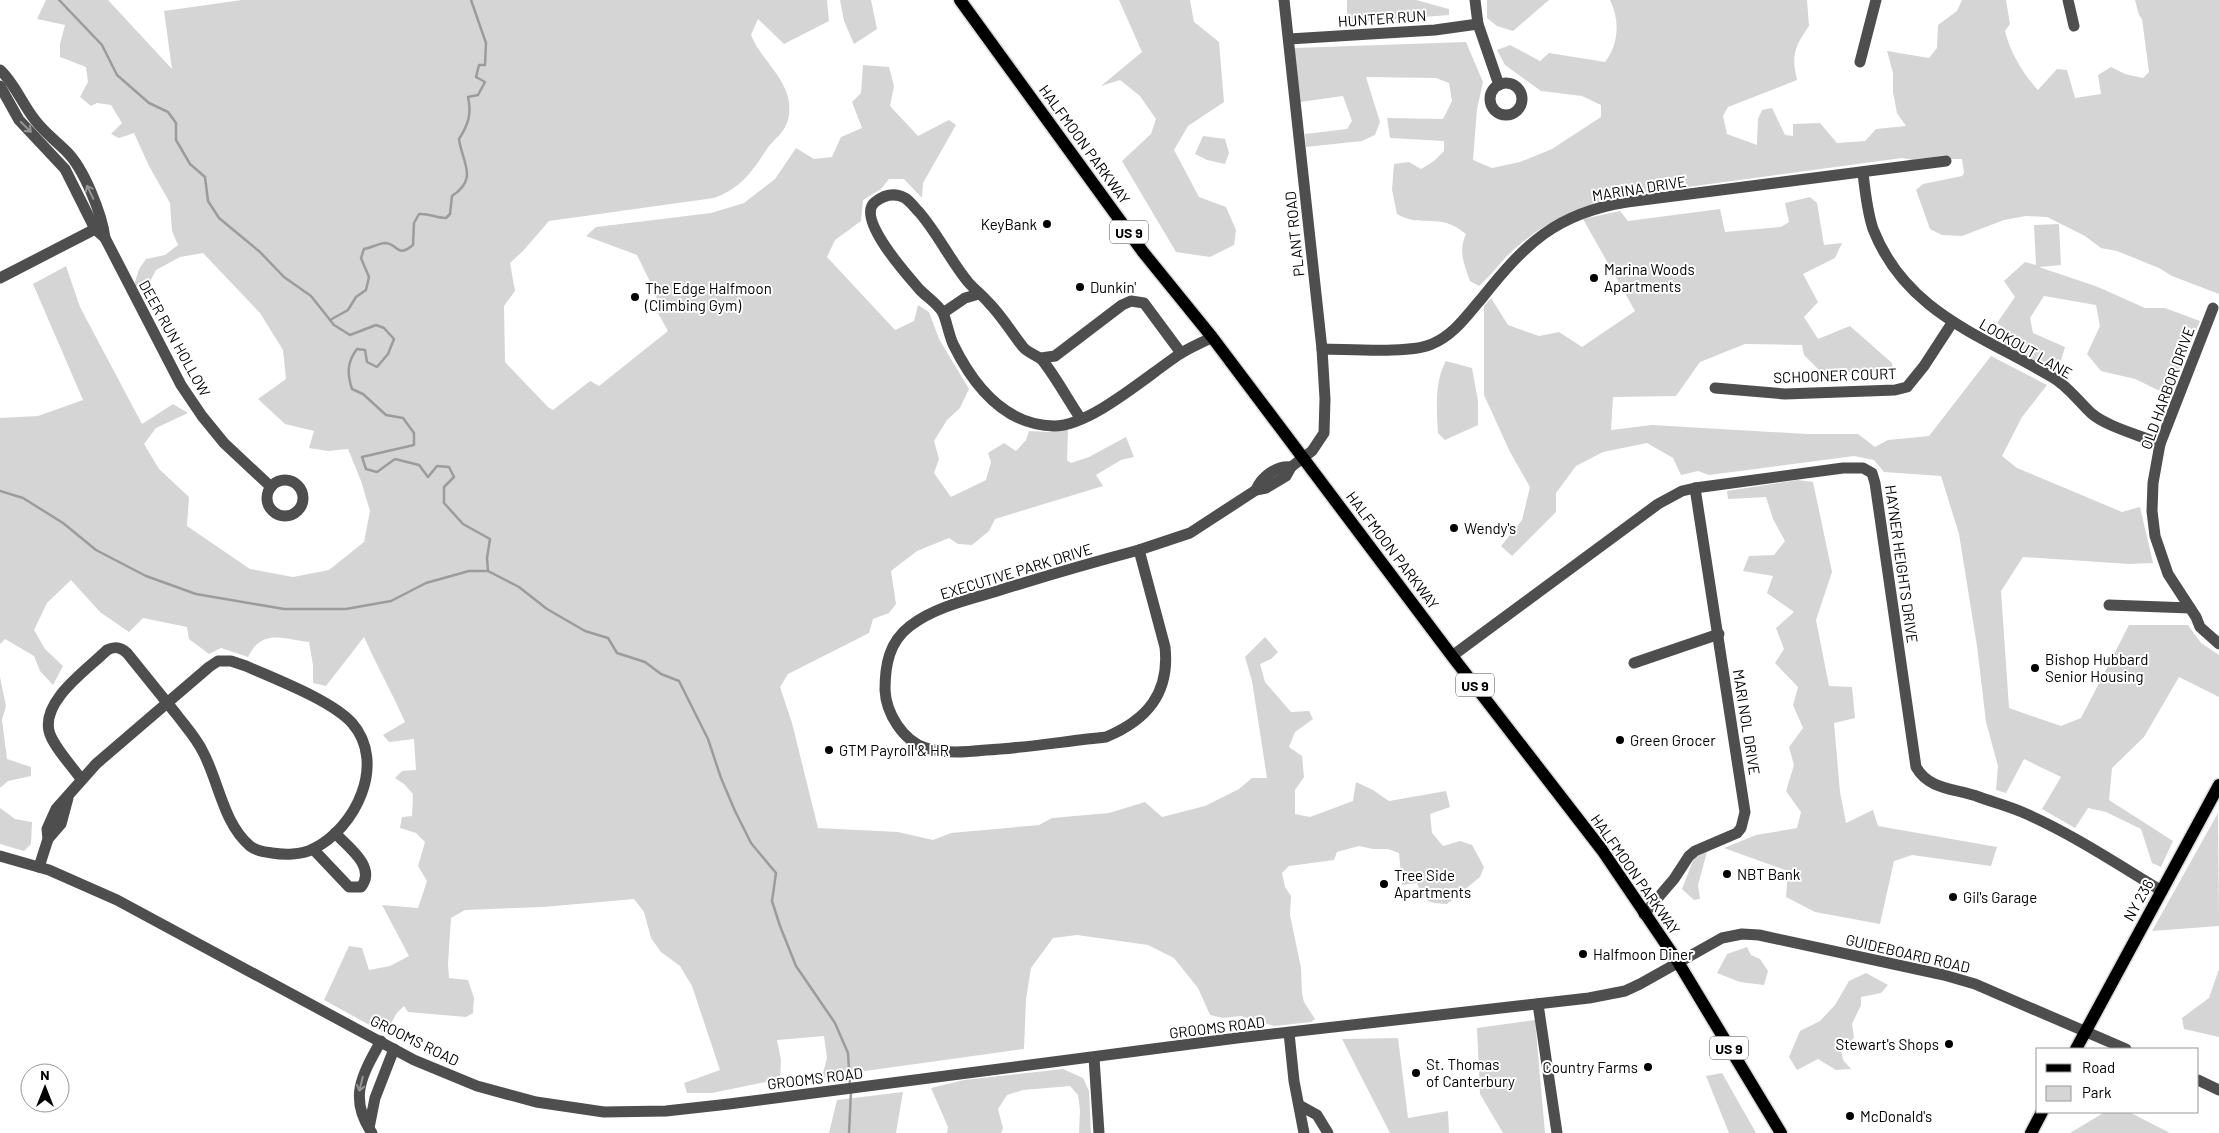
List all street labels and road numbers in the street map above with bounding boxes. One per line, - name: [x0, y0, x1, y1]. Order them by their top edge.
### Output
- street label: HUNTER RUN: [1337, 6, 1427, 30]
- street label: HALFMOON PARKWAY: [1036, 81, 1134, 207]
- street label: MARINA DRIVE: [1591, 172, 1687, 204]
- street label: PLANT ROAD: [1281, 190, 1307, 278]
- road number: US 9: [1110, 220, 1148, 243]
- street label: DEER RUN HOLLOW: [136, 277, 214, 399]
- street label: LOOKOUT LANE: [1976, 314, 2076, 382]
- street label: OLD HARBOR DRIVE: [2136, 324, 2198, 452]
- street label: SCHOONER COURT: [1773, 364, 1897, 386]
- street label: HAYNER HEIGHTS DRIVE: [1882, 484, 1922, 644]
- street label: HALFMOON PARKWAY: [1343, 488, 1443, 612]
- street label: EXECUTIVE PARK DRIVE: [938, 539, 1094, 603]
- street label: MARI NOL DRIVE: [1730, 668, 1764, 776]
- road number: US 9: [1456, 674, 1494, 696]
- street label: HALFMOON PARKWAY: [1588, 810, 1684, 938]
- street label: NY 236: [2119, 876, 2157, 924]
- street label: GUIDEBOARD ROAD: [1844, 930, 1972, 976]
- street label: GROOMS ROAD: [368, 1011, 462, 1069]
- street label: GROOMS ROAD: [1168, 1012, 1266, 1042]
- road number: US 9: [1710, 1036, 1748, 1060]
- street label: GROOMS ROAD: [766, 1063, 864, 1093]

